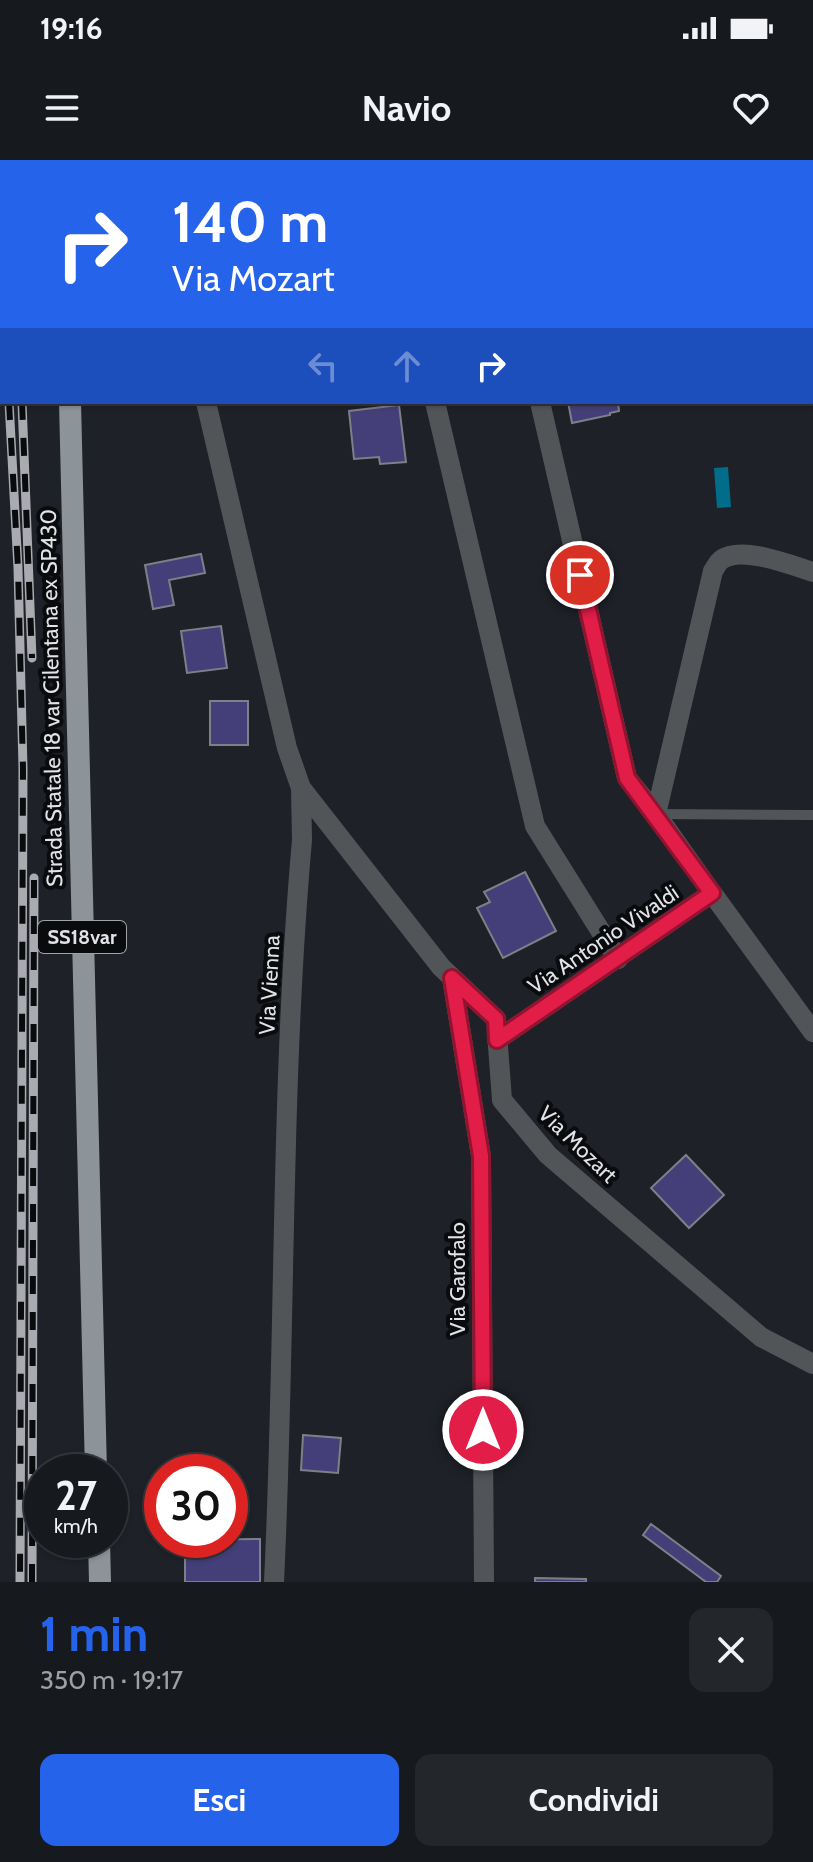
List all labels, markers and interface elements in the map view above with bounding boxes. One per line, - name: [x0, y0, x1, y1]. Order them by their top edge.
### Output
- text: 19:16: [40, 10, 103, 47]
- icon: menu: [40, 86, 84, 130]
- text: Navio: [362, 86, 451, 130]
- icon: heart: [729, 86, 773, 130]
- text: 140 m: [172, 188, 328, 256]
- icon: right: [40, 192, 144, 296]
- text: Via Mozart: [172, 256, 335, 300]
- icon: left: [301, 344, 345, 388]
- icon: ahead: [385, 344, 429, 388]
- icon: right: [469, 344, 513, 388]
- street label: Strada Statale 18 var Cilentana ex SP430: [35, 509, 68, 887]
- pin: [546, 541, 614, 609]
- icon: arrive: [558, 553, 602, 597]
- street label: Via Antonio Vivaldi: [523, 879, 684, 1000]
- road number: SS18var: [38, 921, 126, 953]
- street label: Via Vienna: [253, 934, 286, 1036]
- street label: Via Mozart: [533, 1100, 623, 1189]
- street label: Via Garofalo: [444, 1222, 471, 1336]
- position arrow: [441, 1388, 525, 1472]
- speed limit sign: 30: [144, 1454, 248, 1558]
- text: 27: [55, 1471, 97, 1520]
- text: km/h: [54, 1514, 98, 1538]
- text: 1 min: [40, 1605, 148, 1663]
- button: close: [689, 1608, 773, 1692]
- text: 350 m · 19:17: [40, 1664, 183, 1696]
- button: Esci: [40, 1754, 399, 1846]
- button: Condividi: [415, 1754, 773, 1846]

